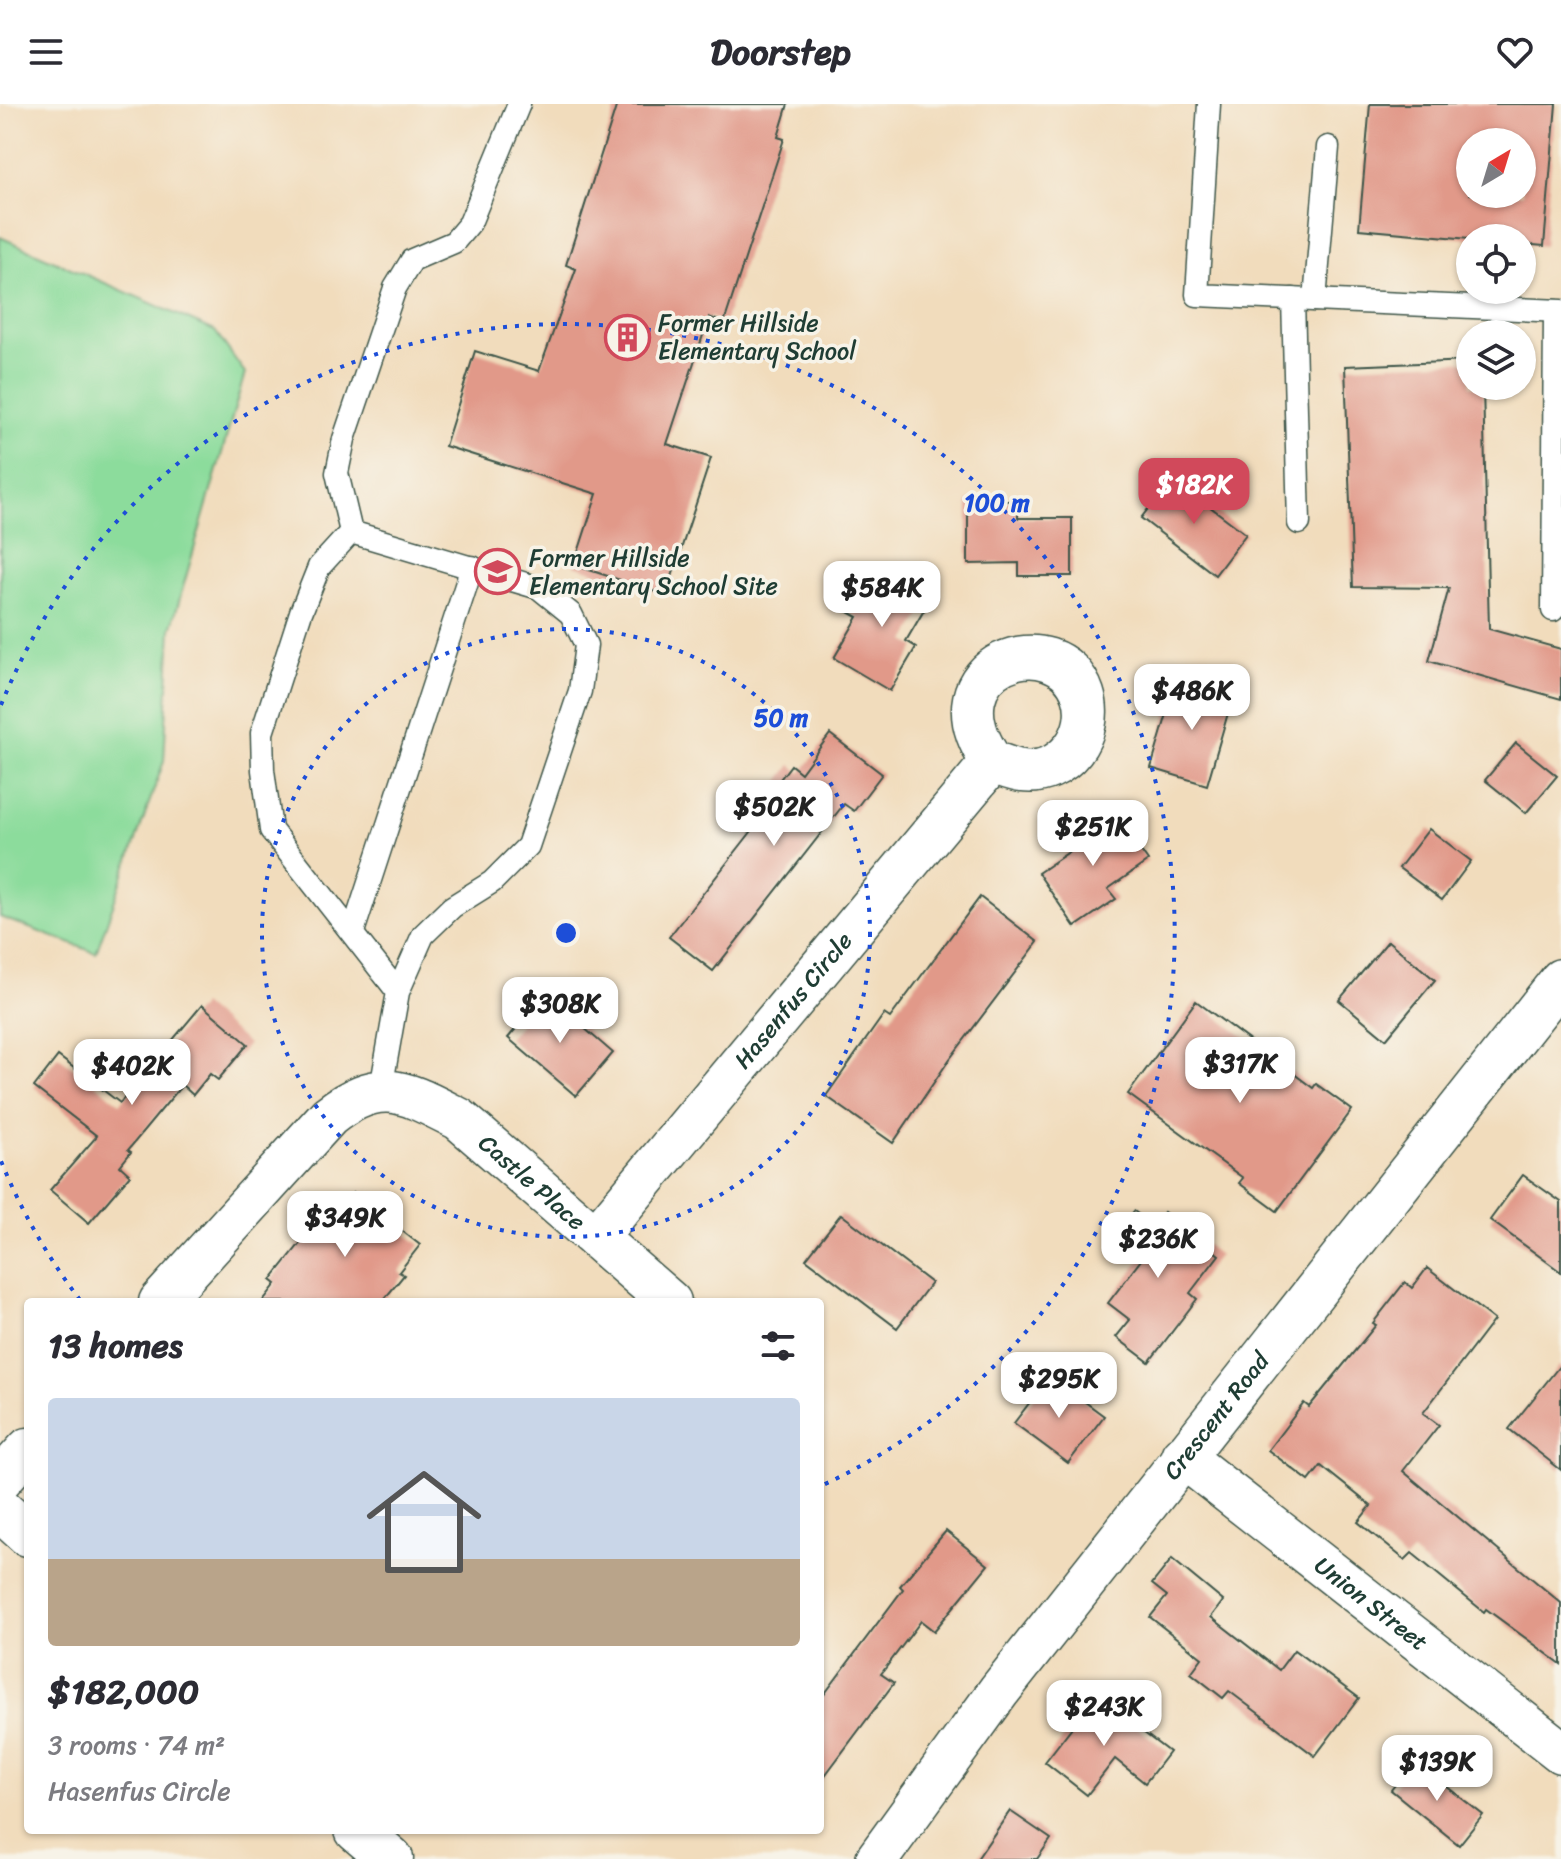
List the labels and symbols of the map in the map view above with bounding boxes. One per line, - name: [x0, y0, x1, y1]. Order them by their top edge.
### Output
- north arrow: [1456, 128, 1536, 208]
- place label: Former Hillside Elementary School: [658, 302, 857, 372]
- building icon: Former Hillside Elementary School: [603, 313, 651, 361]
- pin: $182K: [1138, 458, 1250, 526]
- text: 100 m: [964, 482, 1030, 524]
- place label: Former Hillside Elementary School Site: [529, 537, 778, 607]
- school or university icon: Former Hillside Elementary School Site: [474, 548, 522, 596]
- pin: $584K: [826, 561, 938, 629]
- pin: $486K: [1136, 664, 1248, 732]
- text: 50 m: [754, 697, 809, 739]
- pin: $502K: [718, 780, 830, 848]
- pin: $251K: [1037, 800, 1149, 868]
- centre of rings: [552, 919, 580, 947]
- street label: Hasenfus Circle: [723, 922, 863, 1079]
- pin: $308K: [504, 977, 616, 1045]
- pin: $317K: [1184, 1037, 1296, 1105]
- pin: $402K: [76, 1039, 188, 1107]
- street label: Castle Place: [469, 1123, 596, 1241]
- pin: $349K: [289, 1191, 401, 1259]
- pin: $236K: [1102, 1212, 1214, 1280]
- street label: Crescent Road: [1152, 1342, 1281, 1489]
- pin: $295K: [1003, 1352, 1115, 1420]
- street label: Union Street: [1305, 1545, 1438, 1662]
- pin: $243K: [1048, 1680, 1160, 1748]
- pin: $139K: [1381, 1735, 1493, 1803]

